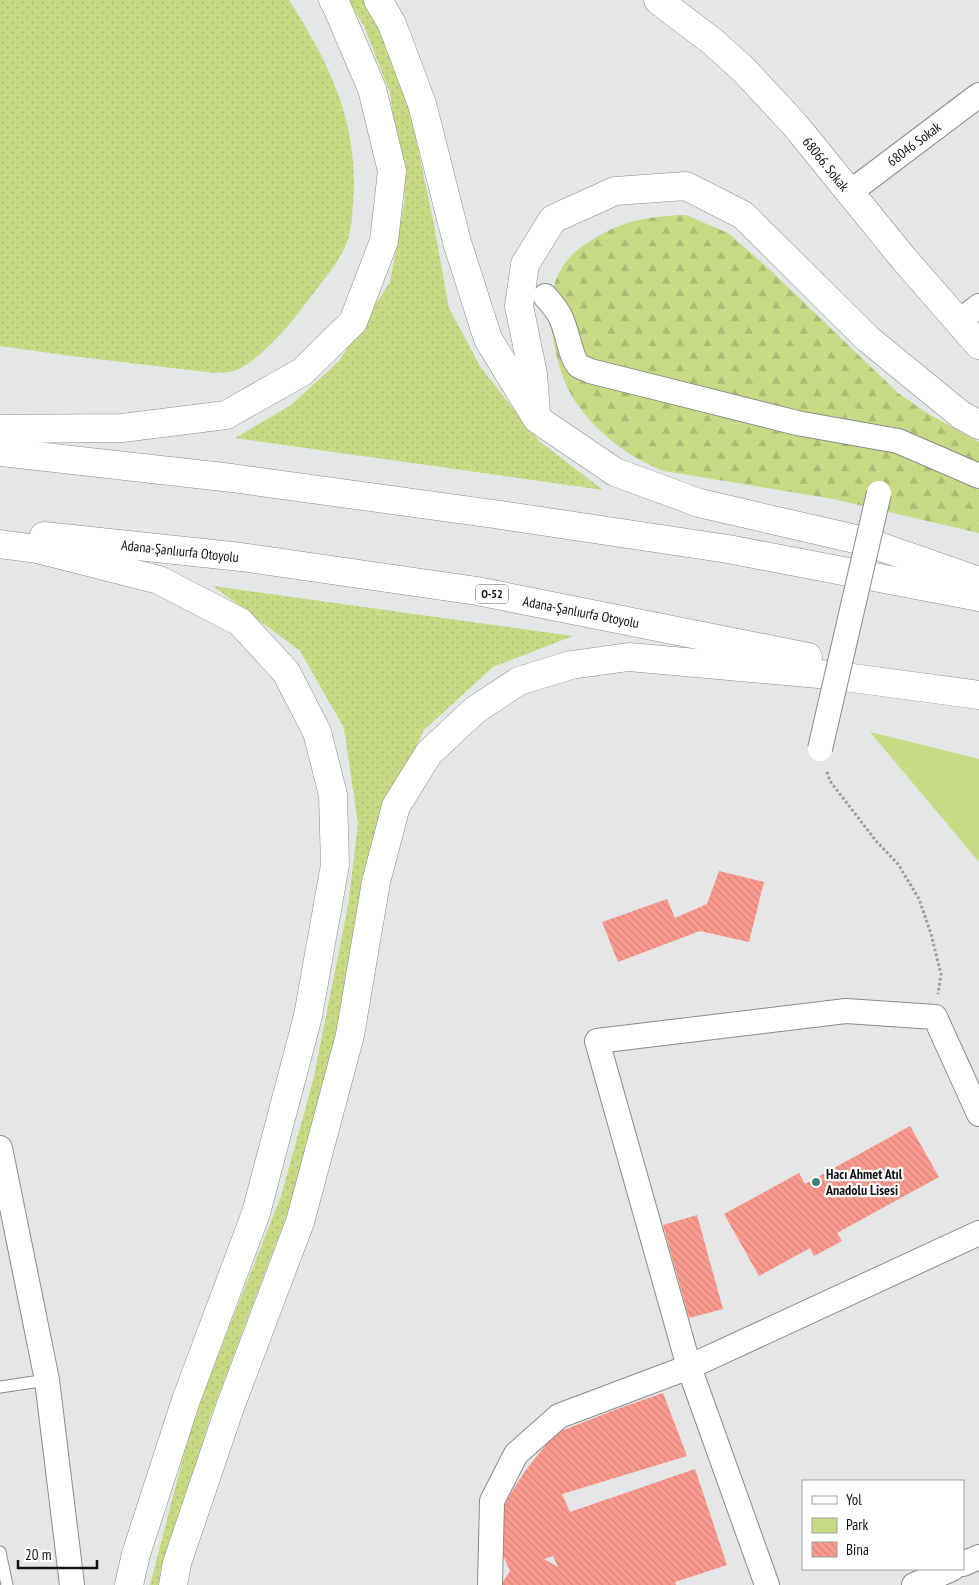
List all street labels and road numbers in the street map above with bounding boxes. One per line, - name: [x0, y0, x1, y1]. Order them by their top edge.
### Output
- street label: 68046 Sokak: [883, 118, 945, 170]
- street label: 68066. Sokak: [799, 133, 854, 195]
- street label: Adana-Şanlıurfa Otoyolu: [120, 536, 240, 566]
- road number: O-52: [476, 584, 508, 604]
- street label: Adana-Şanlıurfa Otoyolu: [521, 592, 641, 632]

